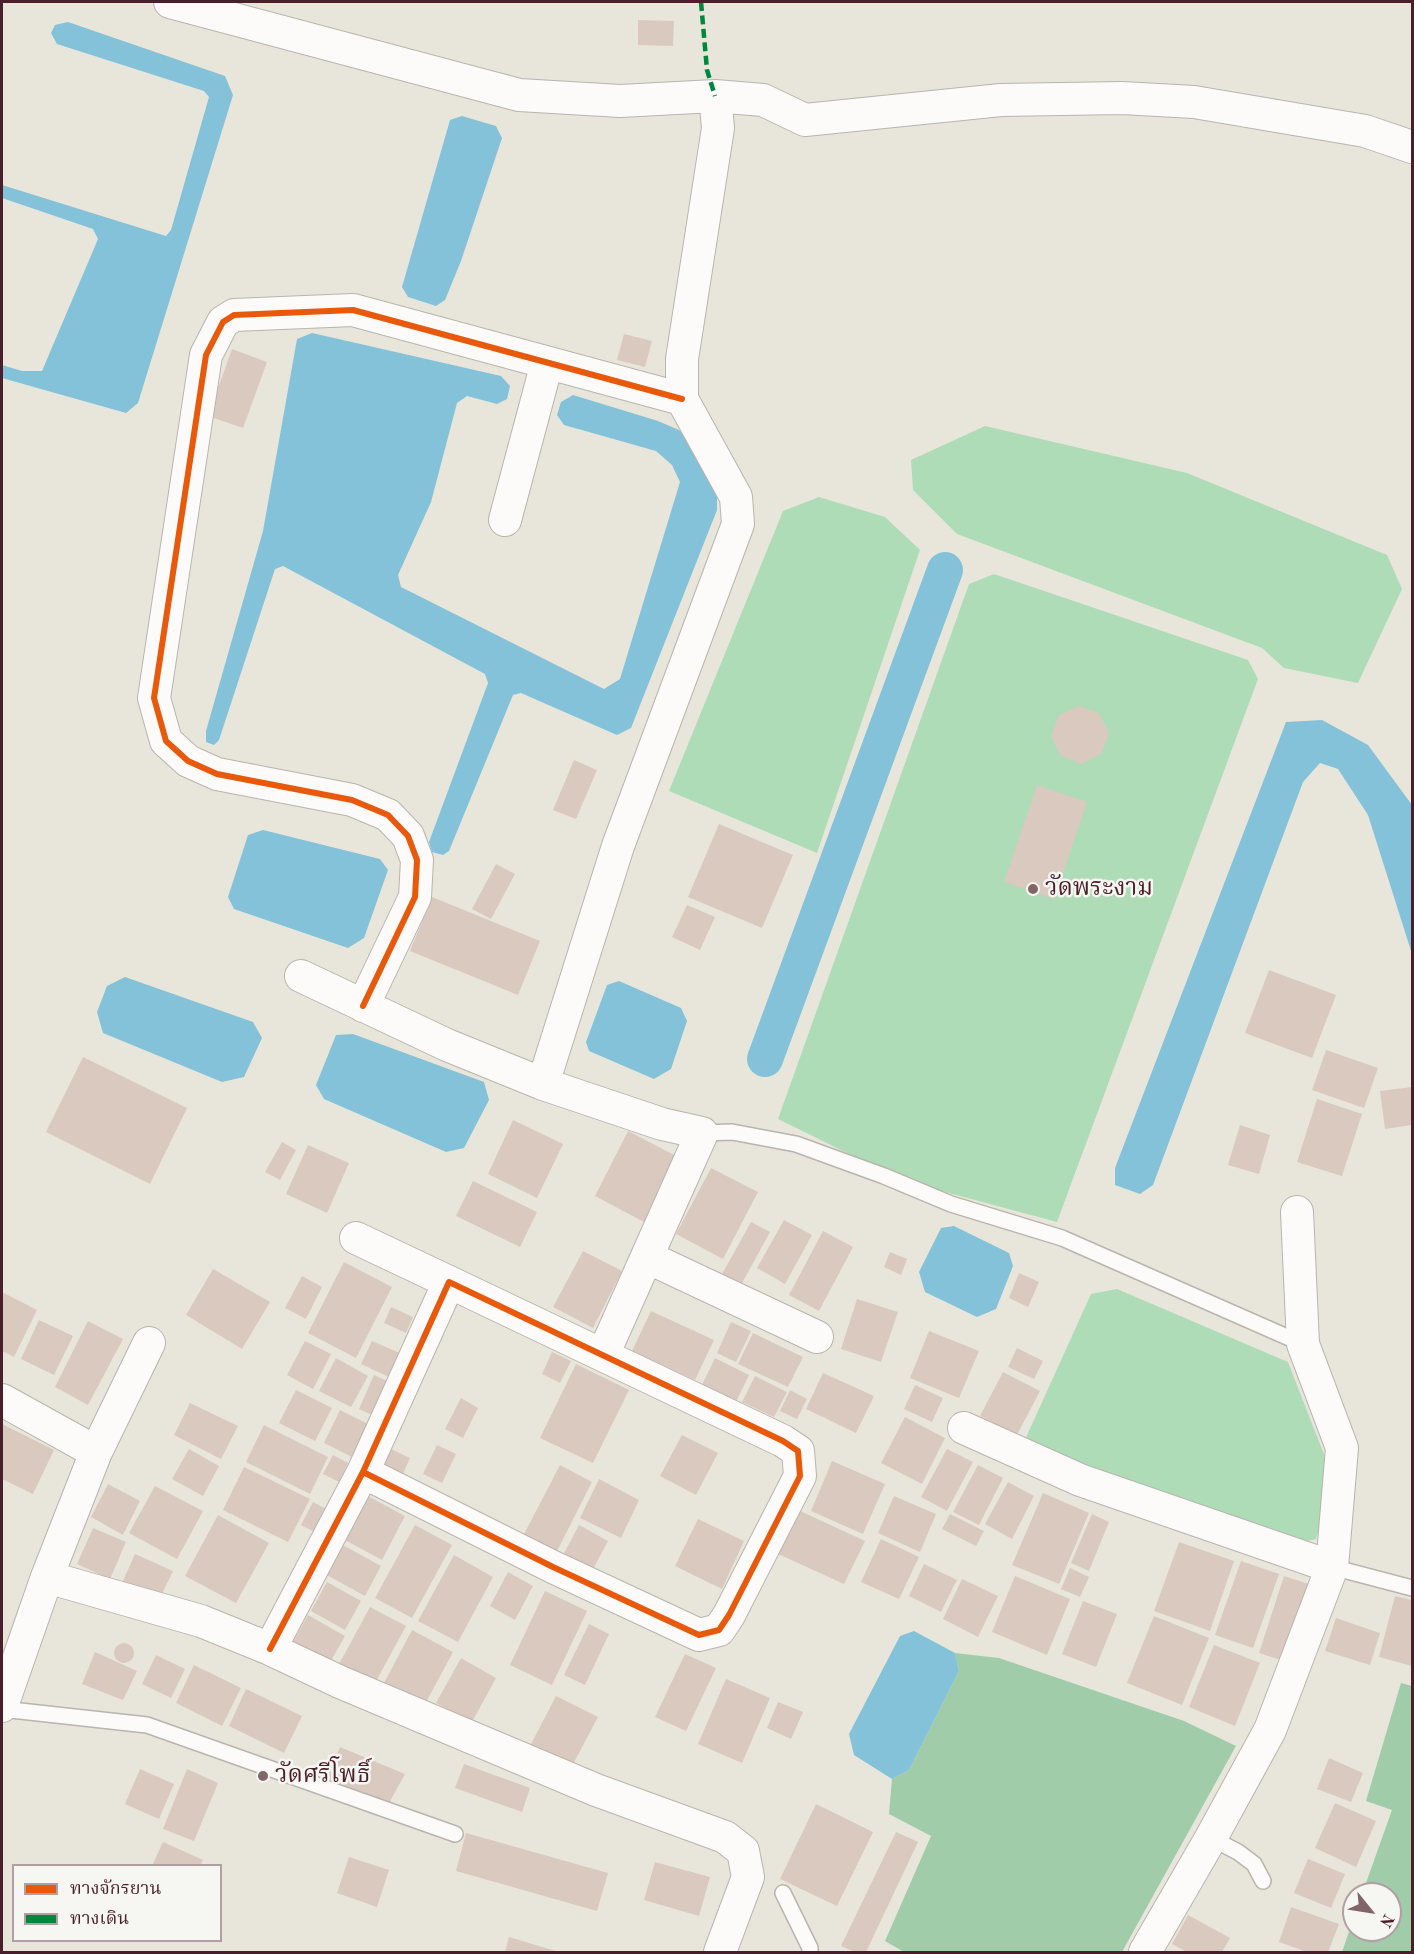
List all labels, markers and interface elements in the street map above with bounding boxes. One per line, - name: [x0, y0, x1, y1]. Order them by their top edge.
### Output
- place label: วัดพระงาม: [1045, 875, 1153, 903]
- marker: วัดพระงาม: [1026, 882, 1040, 896]
- place label: วัดศรีโพธิ์: [275, 1762, 370, 1790]
- marker: วัดศรีโพธิ์: [256, 1769, 270, 1783]
- legend: [12, 1864, 222, 1942]
- text: ทางจักรยาน: [70, 1880, 161, 1898]
- north arrow: [1342, 1882, 1402, 1942]
- text: ทางเดิน: [70, 1910, 129, 1928]
- text: N: [1376, 1911, 1396, 1929]

